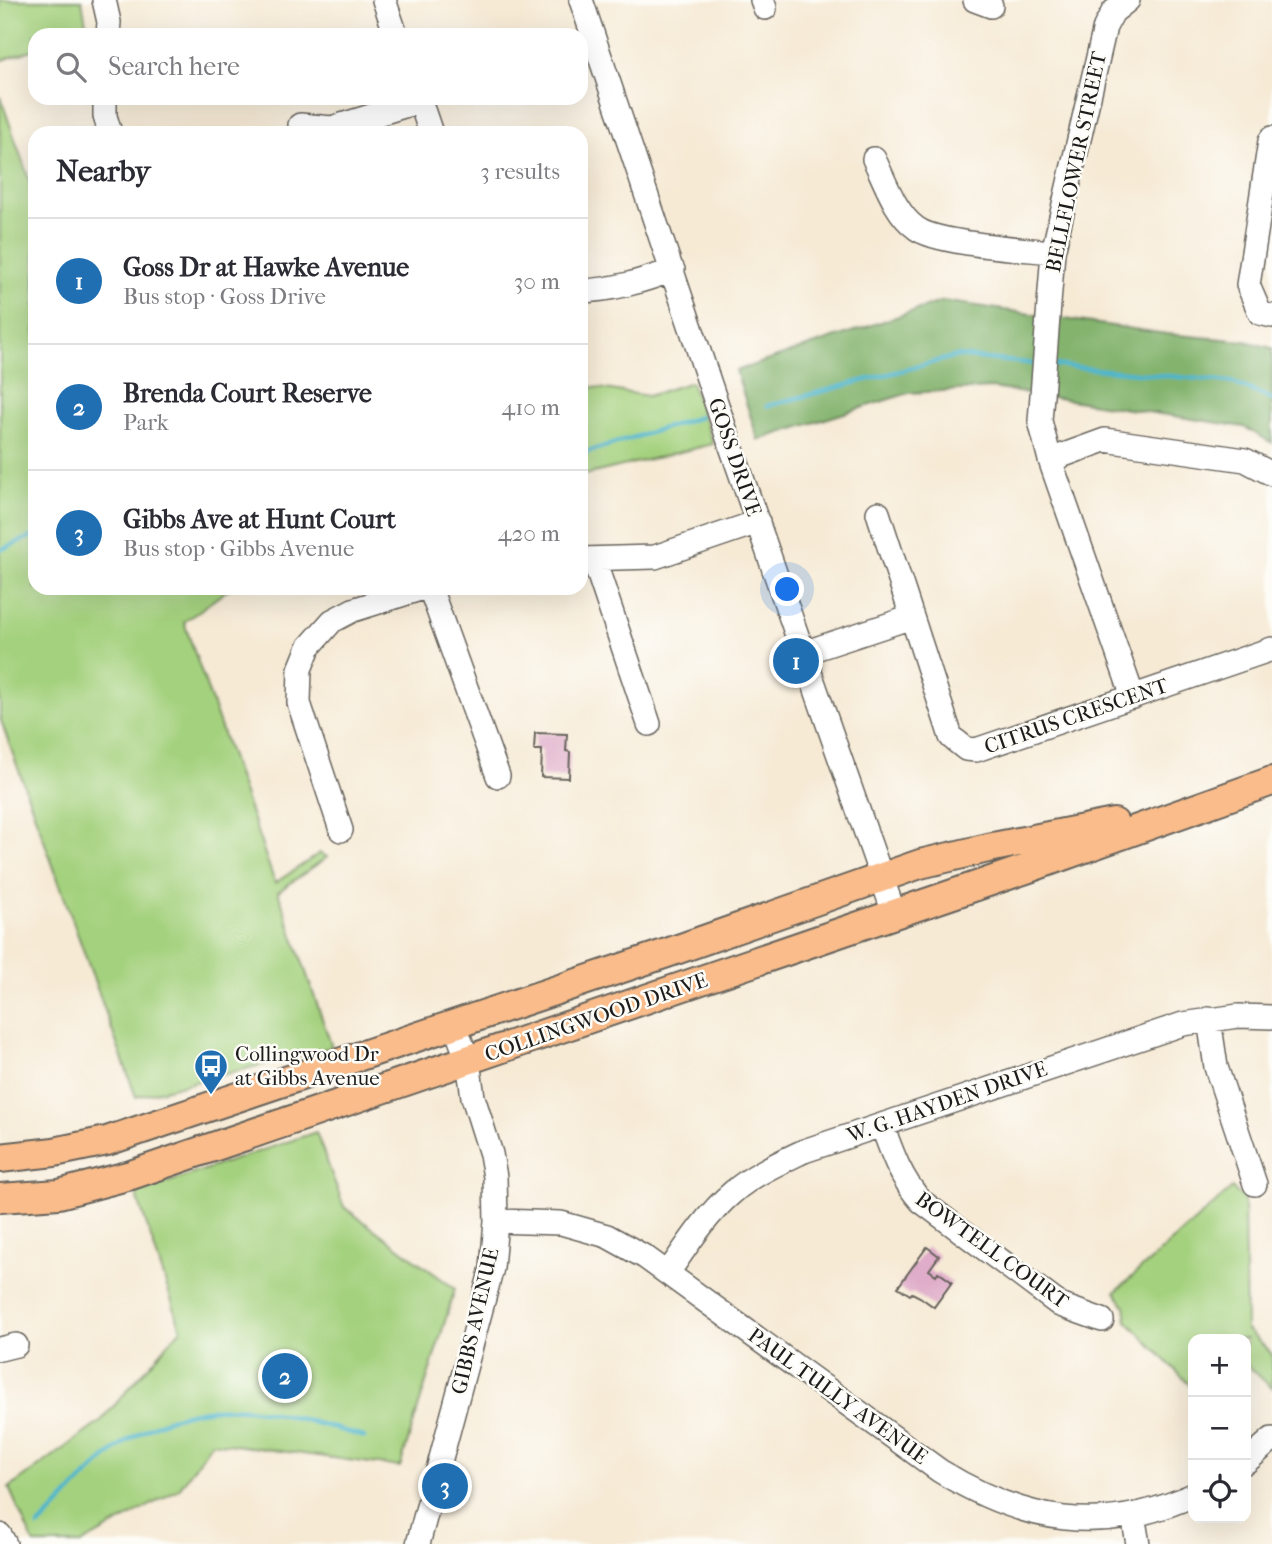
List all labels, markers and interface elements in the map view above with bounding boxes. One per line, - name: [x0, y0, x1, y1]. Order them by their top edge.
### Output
- search box: [28, 28, 588, 105]
- icon: search: [52, 48, 90, 86]
- street label: BELLFLOWER STREET: [1041, 49, 1111, 274]
- text: Search here: [108, 51, 240, 82]
- text: Nearby: [56, 154, 151, 189]
- text: 3 results: [480, 158, 560, 185]
- text: Goss Dr at Hawke Avenue: [123, 252, 409, 283]
- text: 1: [75, 268, 83, 295]
- text: 30 m: [514, 268, 560, 295]
- text: Bus stop · Goss Drive: [123, 283, 326, 310]
- text: Brenda Court Reserve: [123, 378, 372, 409]
- text: 2: [73, 394, 85, 421]
- text: 410 m: [502, 394, 560, 421]
- street label: GOSS DRIVE: [704, 395, 767, 519]
- text: Park: [123, 409, 169, 436]
- text: Gibbs Ave at Hunt Court: [123, 504, 396, 535]
- text: 3: [74, 520, 84, 547]
- text: 420 m: [498, 520, 560, 547]
- text: Bus stop · Gibbs Avenue: [123, 535, 354, 562]
- your location: [770, 572, 804, 606]
- pin: 1: [773, 635, 819, 687]
- street label: CITRUS CRESCENT: [981, 673, 1172, 759]
- street label: COLLINGWOOD DRIVE: [481, 968, 711, 1066]
- place label: Collingwood Dr at Gibbs Avenue: [235, 1042, 380, 1090]
- bus stop icon: Collingwood Dr at Gibbs Avenue: [192, 1047, 230, 1096]
- street label: W. G. HAYDEN DRIVE: [843, 1056, 1050, 1148]
- street label: BOWTELL COURT: [911, 1187, 1074, 1314]
- street label: GIBBS AVENUE: [446, 1245, 504, 1397]
- street label: PAUL TULLY AVENUE: [744, 1323, 933, 1469]
- map controls: [1188, 1334, 1251, 1523]
- button: +: [1188, 1334, 1251, 1397]
- pin: 2: [262, 1350, 308, 1402]
- button: −: [1188, 1397, 1251, 1460]
- pin: 3: [422, 1460, 468, 1512]
- button: locate: [1188, 1460, 1251, 1523]

